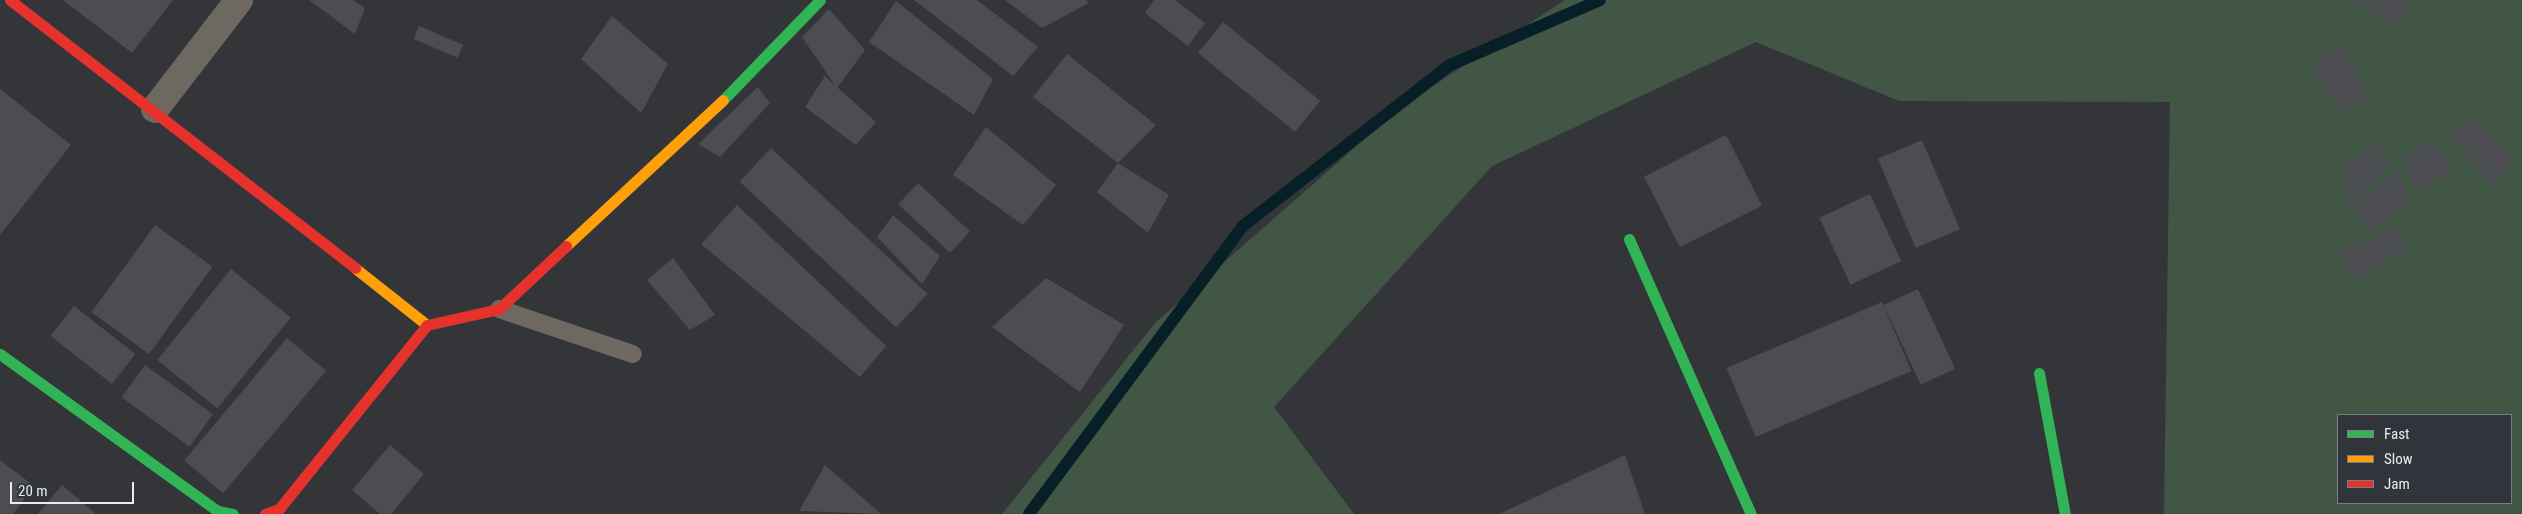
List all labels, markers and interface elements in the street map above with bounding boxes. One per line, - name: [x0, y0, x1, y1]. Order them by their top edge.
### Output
- legend: [2337, 414, 2512, 504]
- text: Fast: [2384, 425, 2409, 443]
- text: Slow: [2384, 450, 2413, 468]
- scale bar: [12, 472, 136, 504]
- text: Jam: [2384, 475, 2410, 493]
- text: 20 m: [18, 482, 48, 500]

